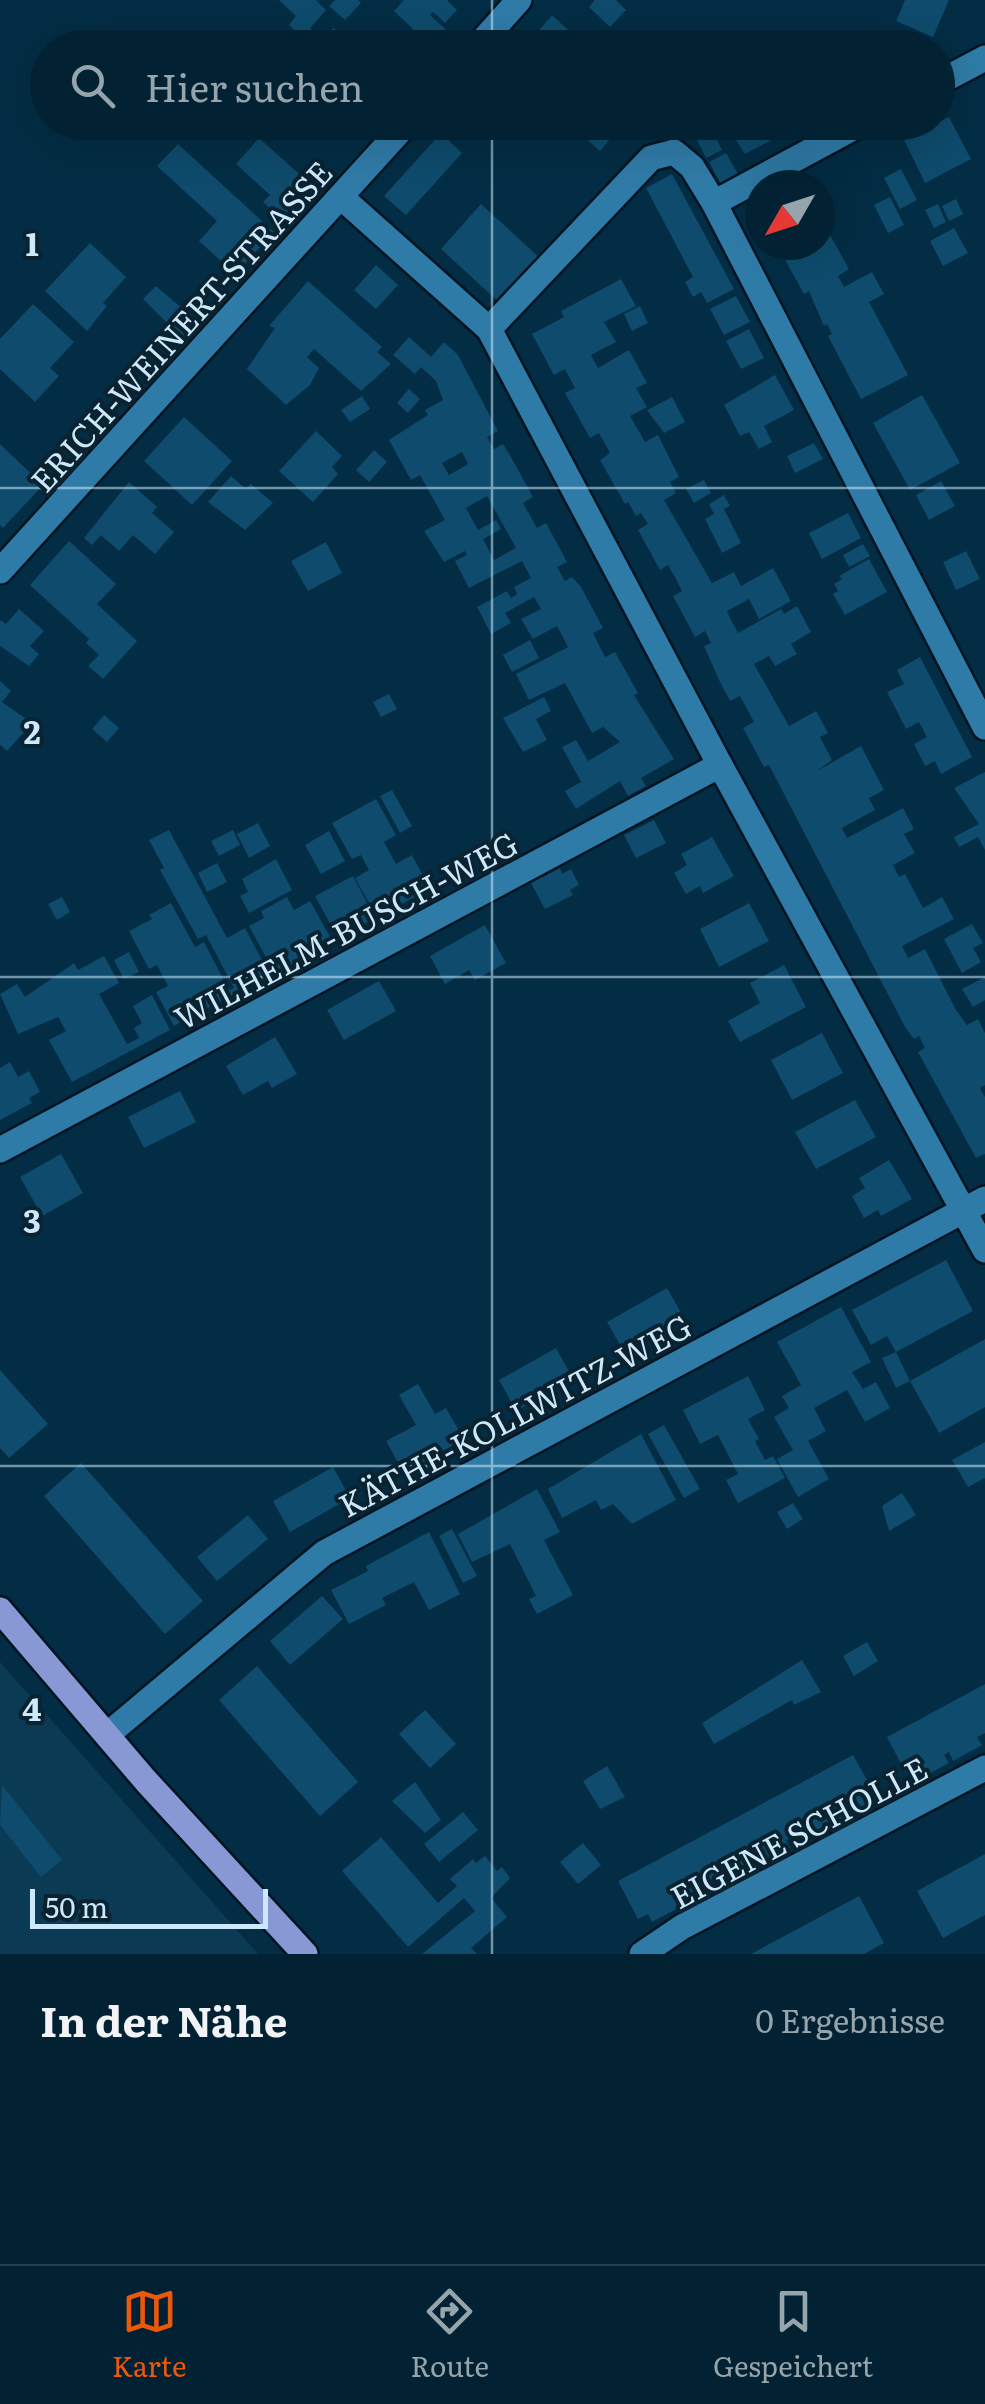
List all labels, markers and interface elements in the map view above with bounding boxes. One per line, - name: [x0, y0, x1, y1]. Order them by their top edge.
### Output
- search box: [30, 30, 955, 140]
- text: Hier suchen: [145, 57, 364, 114]
- icon: search: [65, 58, 120, 113]
- street label: ERICH-WEINERT-STRASSE: [18, 149, 342, 501]
- north arrow: [745, 170, 835, 260]
- text: 1: [25, 218, 39, 266]
- text: 2: [23, 706, 41, 754]
- street label: WILHELM-BUSCH-WEG: [165, 818, 525, 1040]
- text: 3: [23, 1195, 41, 1243]
- street label: KÄTHE-KOLLWITZ-WEG: [329, 1300, 699, 1528]
- text: 4: [22, 1683, 42, 1731]
- street label: EIGENE SCHOLLE: [661, 1743, 935, 1919]
- scale bar: [30, 1884, 268, 1928]
- text: 50 m: [45, 1885, 108, 1927]
- text: In der Nähe: [40, 1988, 288, 2050]
- text: 0 Ergebnisse: [755, 1995, 945, 2043]
- tab: Karte: [112, 2284, 187, 2386]
- tab: Route: [411, 2284, 489, 2386]
- tab: Gespeichert: [713, 2284, 873, 2386]

